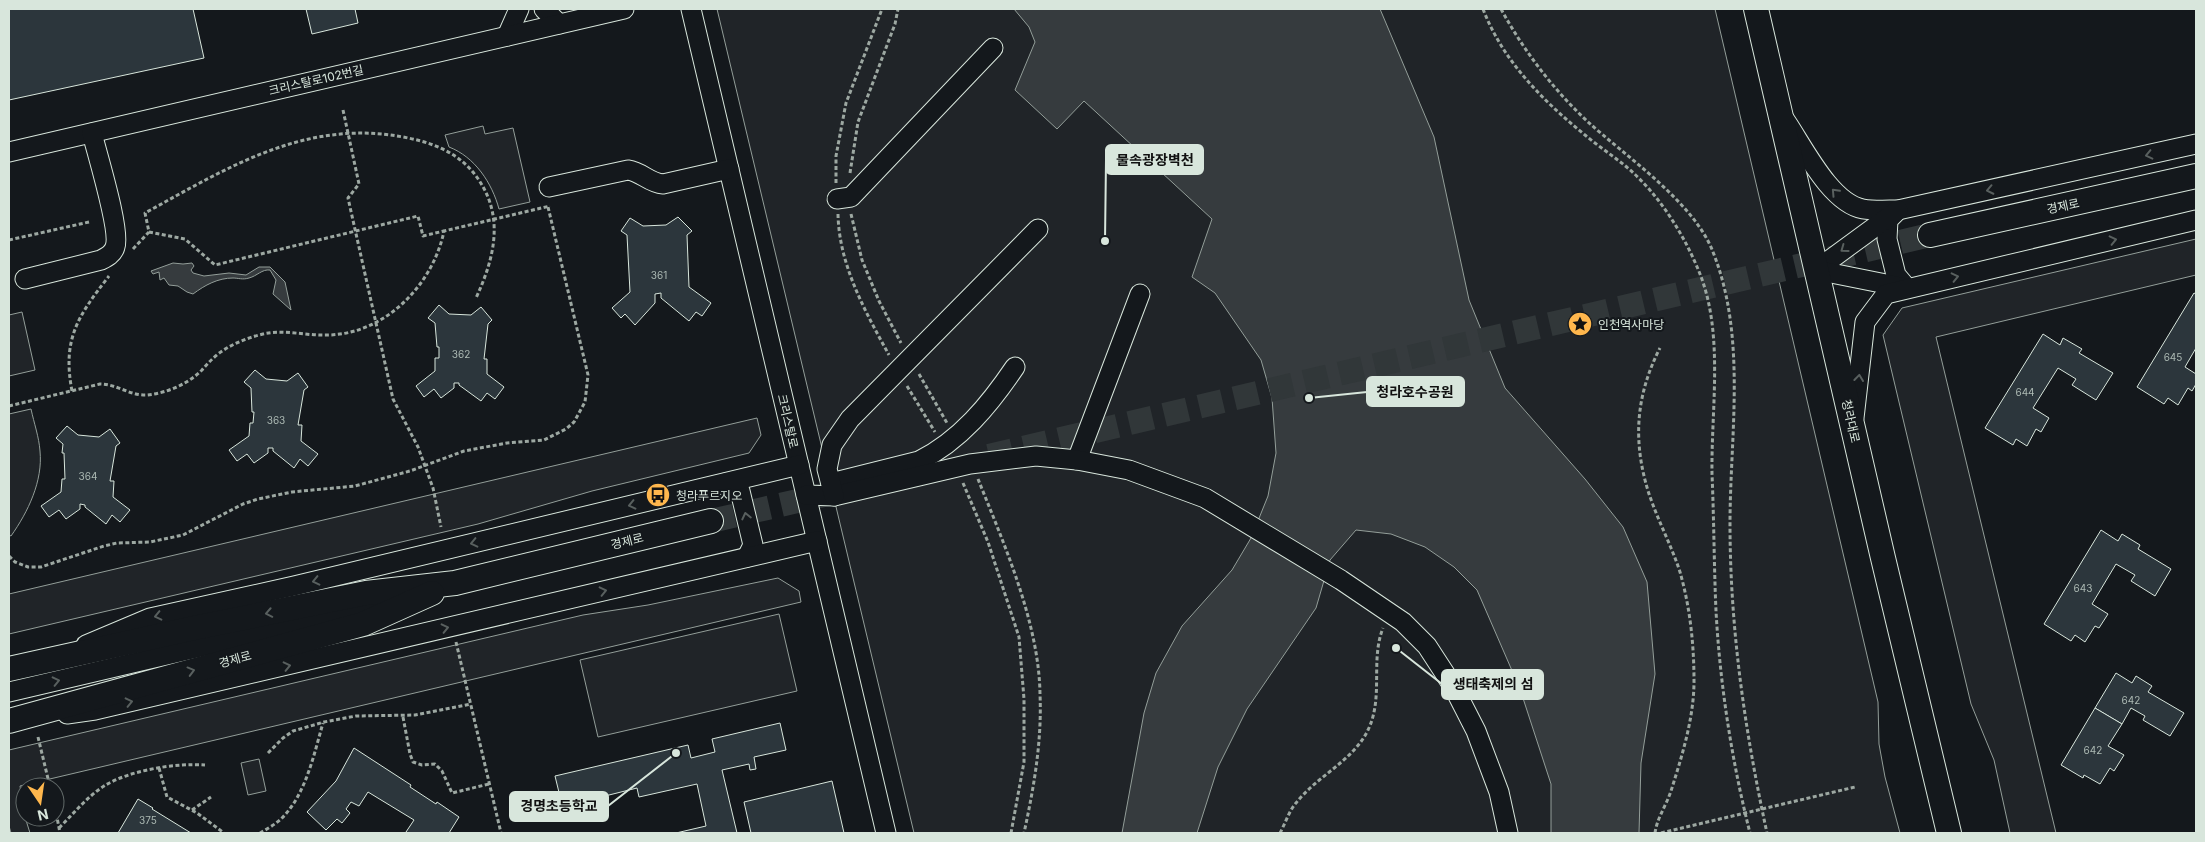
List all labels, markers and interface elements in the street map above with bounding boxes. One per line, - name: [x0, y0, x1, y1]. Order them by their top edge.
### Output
- street label: 크리스탈로102번길: [267, 62, 365, 98]
- callout: 물속광장벽천: [1106, 145, 1203, 174]
- one-way arrow: [2144, 149, 2153, 160]
- text: 물속광장벽천: [1116, 151, 1194, 168]
- one-way arrow: [1986, 184, 1994, 195]
- one-way arrow: [1832, 189, 1841, 198]
- street label: 경제로: [2045, 195, 2081, 217]
- one-way arrow: [2109, 235, 2118, 246]
- one-way arrow: [1841, 244, 1850, 252]
- house number: 361: [651, 269, 667, 281]
- one-way arrow: [1951, 272, 1959, 283]
- place icon: 인천역사마당: [1567, 311, 1593, 337]
- place label: 인천역사마당: [1598, 317, 1664, 332]
- house number: 362: [452, 348, 470, 360]
- house number: 645: [2164, 351, 2182, 363]
- one-way arrow: [1853, 374, 1863, 383]
- callout: 청라호수공원: [1367, 377, 1464, 406]
- text: 청라호수공원: [1376, 383, 1454, 400]
- house number: 644: [2015, 386, 2035, 398]
- street label: 크리스탈로: [774, 392, 802, 450]
- street label: 청라대로: [1839, 398, 1863, 444]
- house number: 363: [267, 414, 285, 426]
- house number: 364: [79, 470, 97, 482]
- bus stop icon: 청라푸르지오: [645, 482, 671, 508]
- place label: 청라푸르지오: [676, 488, 742, 503]
- one-way arrow: [628, 499, 637, 510]
- one-way arrow: [741, 512, 752, 521]
- street label: 경제로: [609, 530, 645, 552]
- one-way arrow: [470, 537, 479, 548]
- one-way arrow: [312, 575, 321, 586]
- house number: 643: [2074, 582, 2092, 594]
- one-way arrow: [599, 586, 608, 597]
- one-way arrow: [265, 607, 273, 617]
- one-way arrow: [153, 610, 162, 621]
- one-way arrow: [441, 623, 450, 634]
- street label: 경제로: [217, 647, 253, 671]
- one-way arrow: [283, 661, 292, 672]
- one-way arrow: [186, 666, 195, 677]
- callout: 생태축제의 섬: [1442, 670, 1543, 699]
- text: 생태축제의 섬: [1453, 675, 1533, 692]
- one-way arrow: [52, 676, 61, 687]
- house number: 642: [2122, 694, 2140, 706]
- one-way arrow: [124, 697, 133, 708]
- house number: 642: [2084, 744, 2102, 756]
- north arrow: [15, 777, 65, 827]
- callout: 경명초등학교: [510, 792, 608, 821]
- text: 경명초등학교: [520, 797, 598, 814]
- text: N: [36, 806, 50, 825]
- house number: 375: [139, 814, 157, 826]

